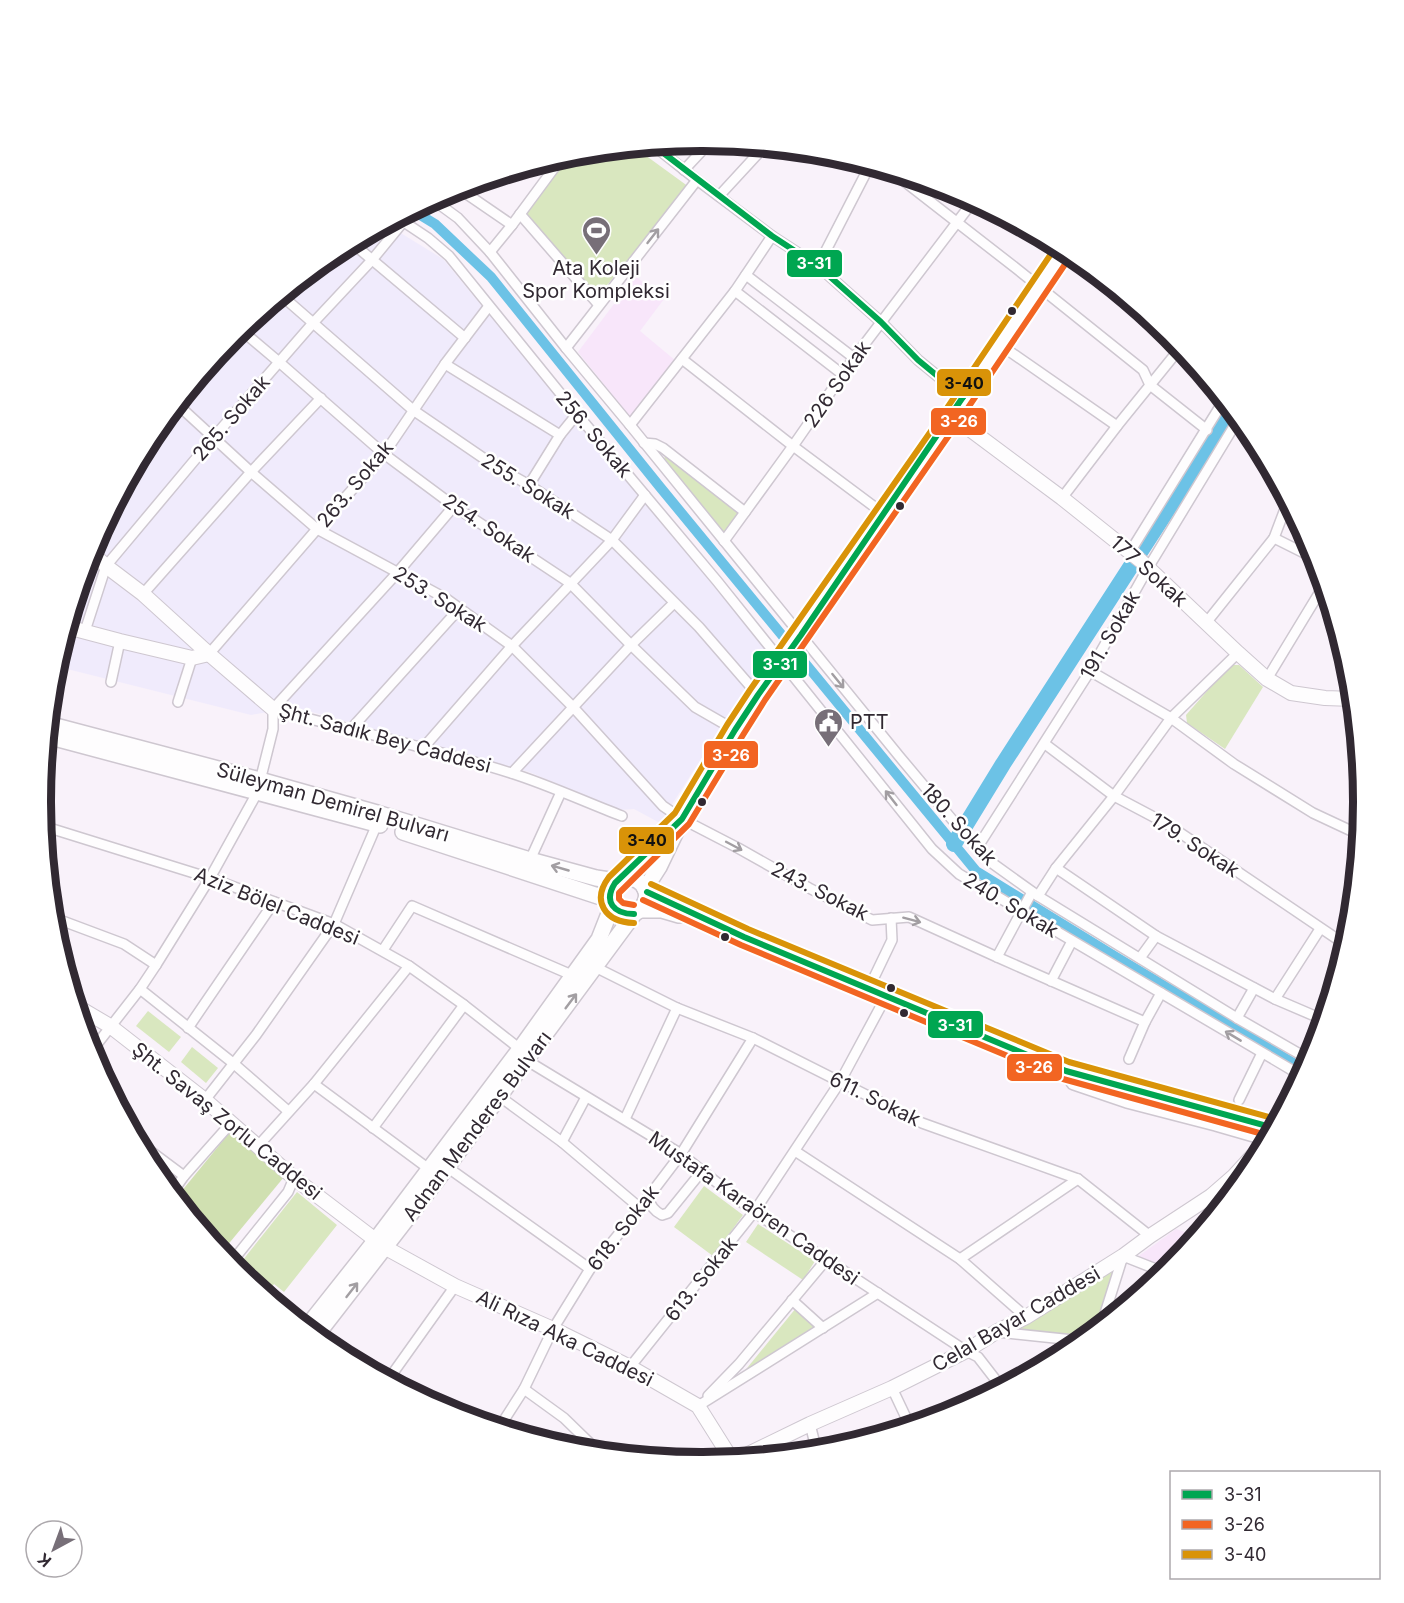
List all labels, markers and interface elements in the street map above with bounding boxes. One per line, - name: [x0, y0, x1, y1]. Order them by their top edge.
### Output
- sports icon: Ata Koleji Spor Kompleksi: [580, 214, 612, 256]
- one-way arrow: [647, 228, 660, 244]
- line badge: 3-31: [786, 249, 843, 278]
- text: 3-31: [797, 253, 831, 273]
- place label: Ata Koleji Spor Kompleksi: [522, 256, 670, 303]
- unlabelled marker: [1006, 305, 1018, 317]
- street label: 226 Sokak: [798, 336, 876, 432]
- line badge: 3-40: [936, 368, 992, 397]
- street label: 265. Sokak: [187, 370, 275, 466]
- text: 3-40: [944, 373, 984, 393]
- street label: 256. Sokak: [551, 386, 637, 482]
- line badge: 3-26: [930, 407, 987, 436]
- text: 3-26: [940, 411, 978, 431]
- street label: 263. Sokak: [312, 436, 398, 532]
- street label: 255. Sokak: [477, 448, 579, 524]
- street label: 254. Sokak: [438, 488, 540, 568]
- unlabelled marker: [894, 500, 906, 512]
- street label: 177 Sokak: [1106, 530, 1192, 612]
- street label: 253. Sokak: [389, 561, 491, 637]
- street label: 191. Sokak: [1075, 587, 1145, 683]
- line badge: 3-31: [752, 650, 808, 679]
- text: 3-31: [763, 654, 797, 674]
- one-way arrow: [831, 673, 844, 689]
- street label: Şht. Sadık Bey Caddesi: [276, 698, 494, 778]
- public building icon: PTT: [813, 706, 845, 748]
- place label: PTT: [850, 710, 889, 734]
- line badge: 3-26: [703, 740, 759, 769]
- text: 3-26: [712, 745, 750, 765]
- street label: Süleyman Demirel Bulvarı: [214, 757, 452, 847]
- street label: 180. Sokak: [916, 778, 1002, 870]
- one-way arrow: [885, 790, 898, 806]
- unlabelled marker: [696, 796, 708, 808]
- street label: 179. Sokak: [1146, 808, 1244, 882]
- line badge: 3-40: [618, 826, 675, 855]
- text: 3-40: [627, 830, 667, 850]
- one-way arrow: [724, 841, 742, 852]
- street label: 243. Sokak: [767, 856, 873, 926]
- street label: Aziz Bölel Caddesi: [191, 862, 363, 950]
- one-way arrow: [551, 862, 570, 873]
- street label: 240. Sokak: [959, 867, 1063, 943]
- one-way arrow: [902, 915, 921, 926]
- unlabelled marker: [719, 931, 731, 943]
- unlabelled marker: [885, 982, 897, 994]
- one-way arrow: [564, 993, 577, 1009]
- unlabelled marker: [898, 1007, 910, 1019]
- line badge: 3-31: [927, 1010, 984, 1039]
- text: 3-31: [938, 1015, 972, 1035]
- street label: Adnan Menderes Bulvarı: [398, 1026, 556, 1226]
- one-way arrow: [1225, 1030, 1242, 1042]
- street label: Şht. Savaş Zorlu Caddesi: [127, 1037, 327, 1205]
- line badge: 3-26: [1006, 1053, 1063, 1082]
- text: 3-26: [1015, 1057, 1053, 1077]
- street label: 611. Sokak: [826, 1067, 924, 1131]
- street label: Mustafa Karaören Caddesi: [644, 1126, 864, 1290]
- street label: 618. Sokak: [582, 1180, 664, 1276]
- street label: 613. Sokak: [660, 1232, 742, 1326]
- street label: Celal Bayar Caddesi: [928, 1261, 1104, 1377]
- one-way arrow: [346, 1283, 359, 1299]
- street label: Ali Rıza Aka Caddesi: [473, 1285, 657, 1391]
- legend: [1170, 1471, 1380, 1579]
- text: 3-31: [1224, 1484, 1262, 1505]
- text: 3-26: [1224, 1514, 1265, 1535]
- north arrow: [24, 1519, 84, 1579]
- text: 3-40: [1224, 1544, 1266, 1565]
- text: K: [33, 1549, 55, 1572]

